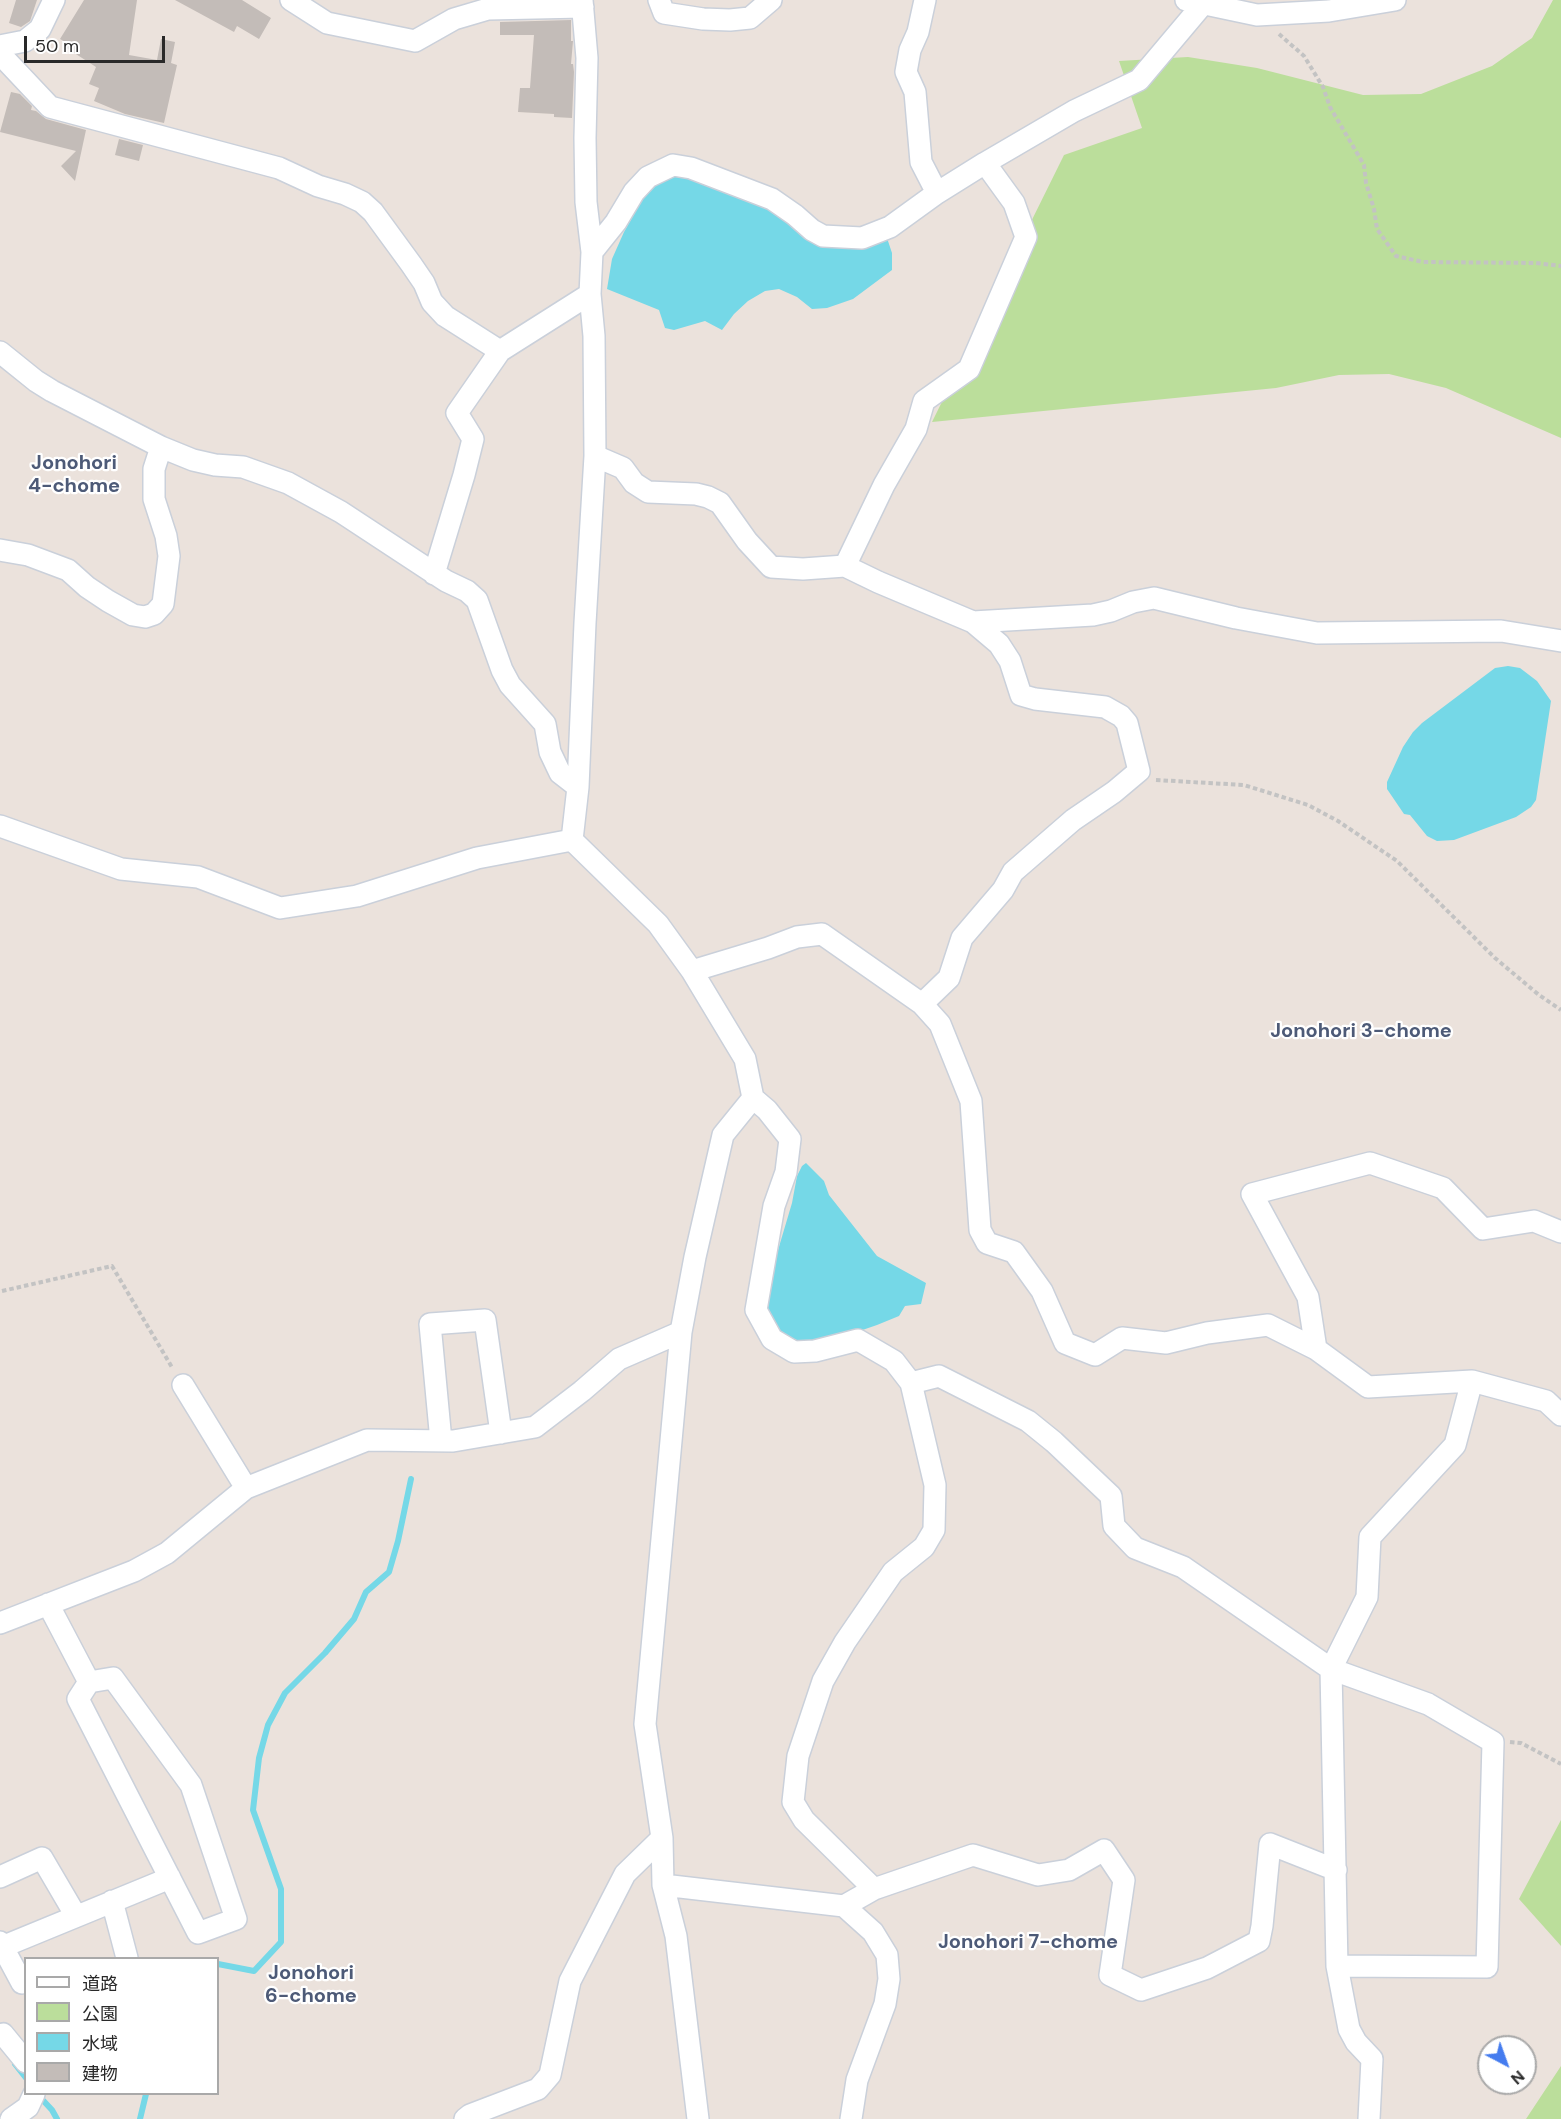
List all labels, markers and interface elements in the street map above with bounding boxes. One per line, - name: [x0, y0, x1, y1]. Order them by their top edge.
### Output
- scale bar: [27, 24, 168, 62]
- text: 50 m: [35, 34, 79, 58]
- district label: Jonohori 4-chome: [28, 452, 120, 499]
- district label: Jonohori 3-chome: [1270, 1020, 1452, 1044]
- district label: Jonohori 7-chome: [938, 1931, 1118, 1955]
- legend: [24, 1957, 219, 2095]
- district label: Jonohori 6-chome: [265, 1962, 357, 2009]
- text: 道路: [82, 1972, 118, 1996]
- text: 公園: [82, 2002, 118, 2026]
- text: 水域: [82, 2032, 118, 2056]
- north arrow: [1477, 2035, 1537, 2095]
- text: 建物: [82, 2062, 118, 2086]
- text: N: [1507, 2066, 1529, 2089]

